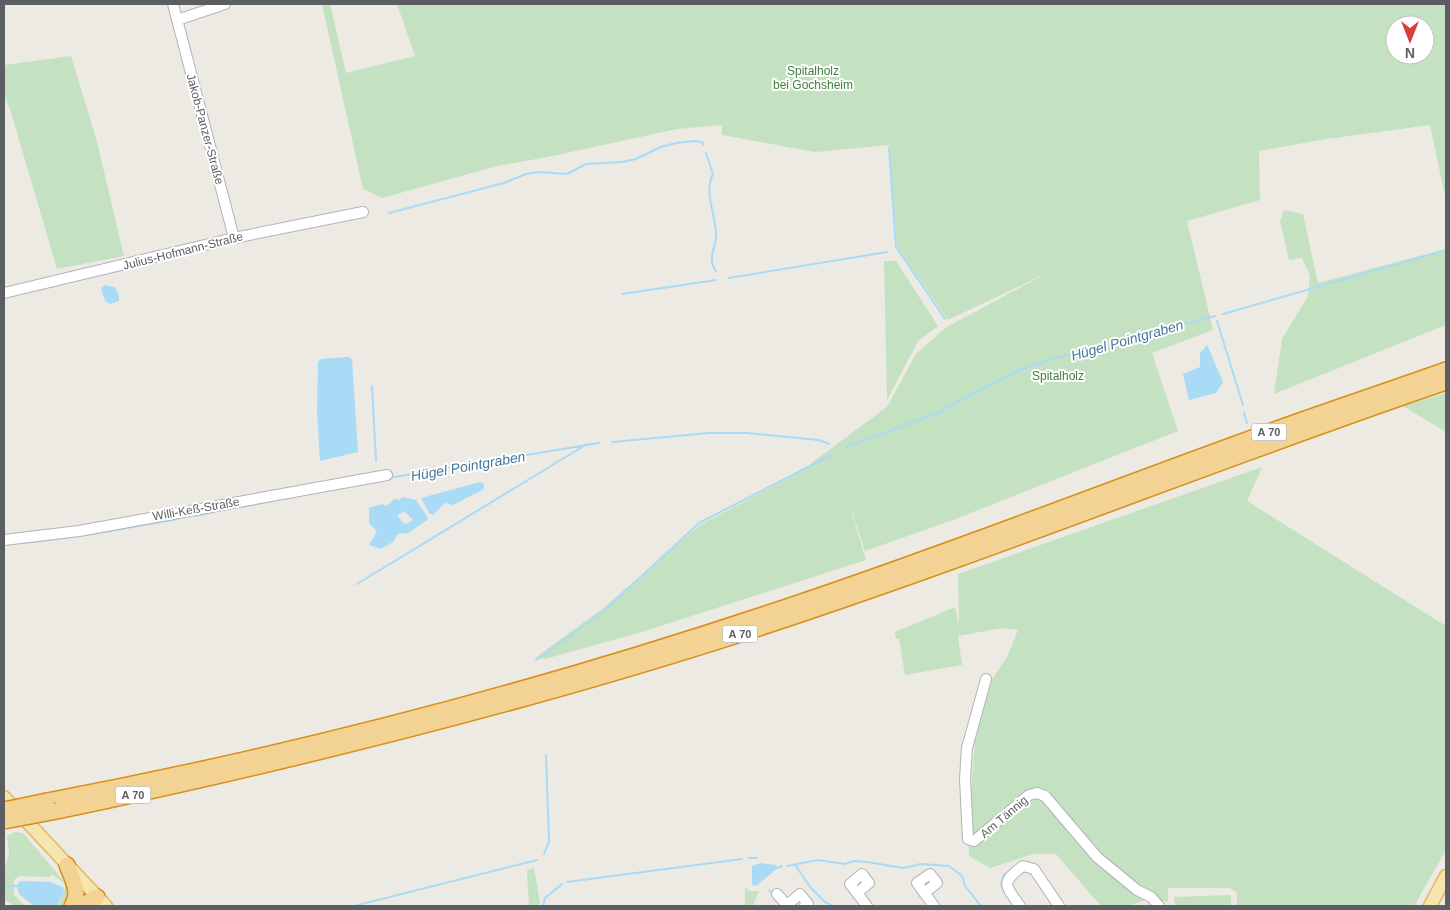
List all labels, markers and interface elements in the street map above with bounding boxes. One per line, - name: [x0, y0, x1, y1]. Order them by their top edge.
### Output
- north arrow: [1385, 15, 1435, 65]
- text: N: [1405, 45, 1415, 61]
- park label: Spitalholz bei Gochsheim: [773, 64, 853, 92]
- street label: Jakob-Panzer-Straße: [183, 72, 227, 186]
- street label: Julius-Hofmann-Straße: [121, 229, 245, 273]
- water label: Hügel Pointgraben: [1069, 316, 1185, 364]
- park label: Spitalholz: [1032, 369, 1084, 383]
- road number: A 70: [1252, 424, 1286, 441]
- water label: Hügel Pointgraben: [409, 448, 527, 484]
- street label: Willi-Keß-Straße: [151, 494, 241, 524]
- road number: A 70: [722, 626, 758, 642]
- road number: A 70: [116, 786, 150, 804]
- street label: Am Tännig: [977, 793, 1031, 841]

